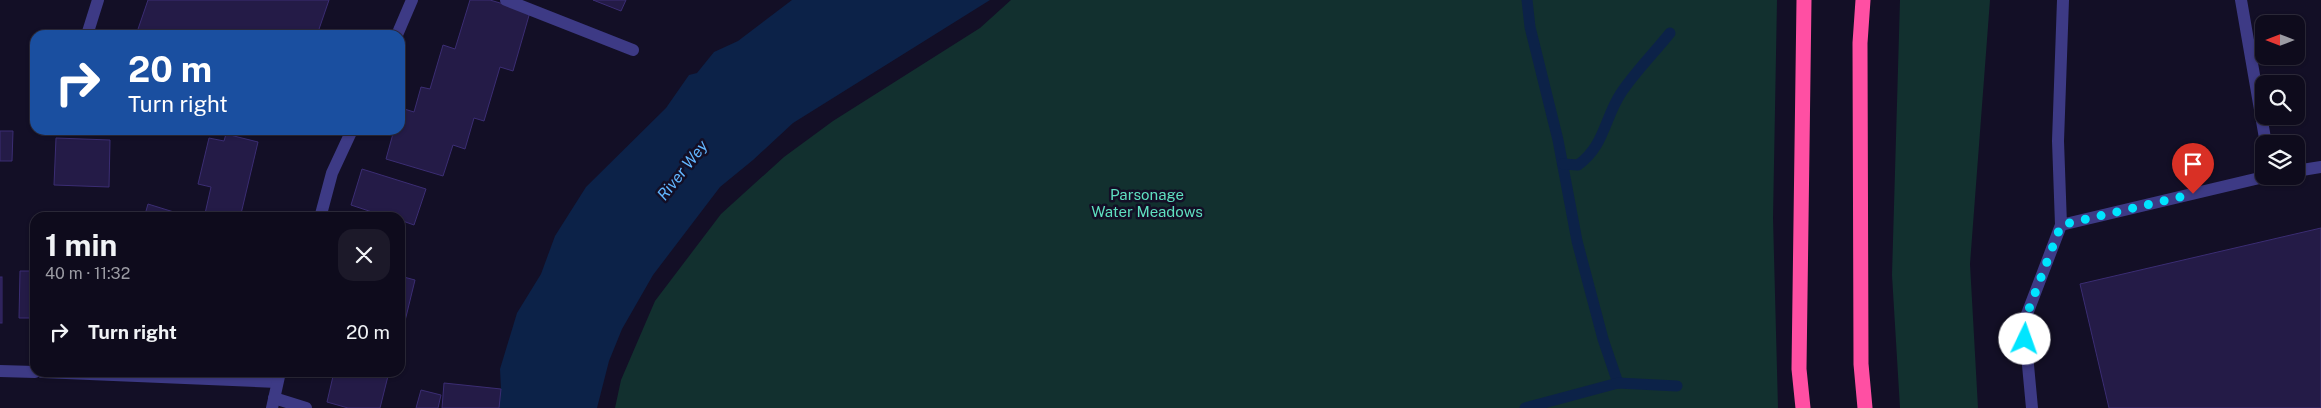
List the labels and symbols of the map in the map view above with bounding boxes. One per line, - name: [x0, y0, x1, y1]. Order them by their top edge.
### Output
- north arrow: [2255, 15, 2305, 65]
- water label: River Wey: [653, 136, 712, 204]
- pin: [2172, 143, 2214, 194]
- park label: Parsonage Water Meadows: [1091, 186, 1203, 220]
- position arrow: [1998, 312, 2050, 364]

